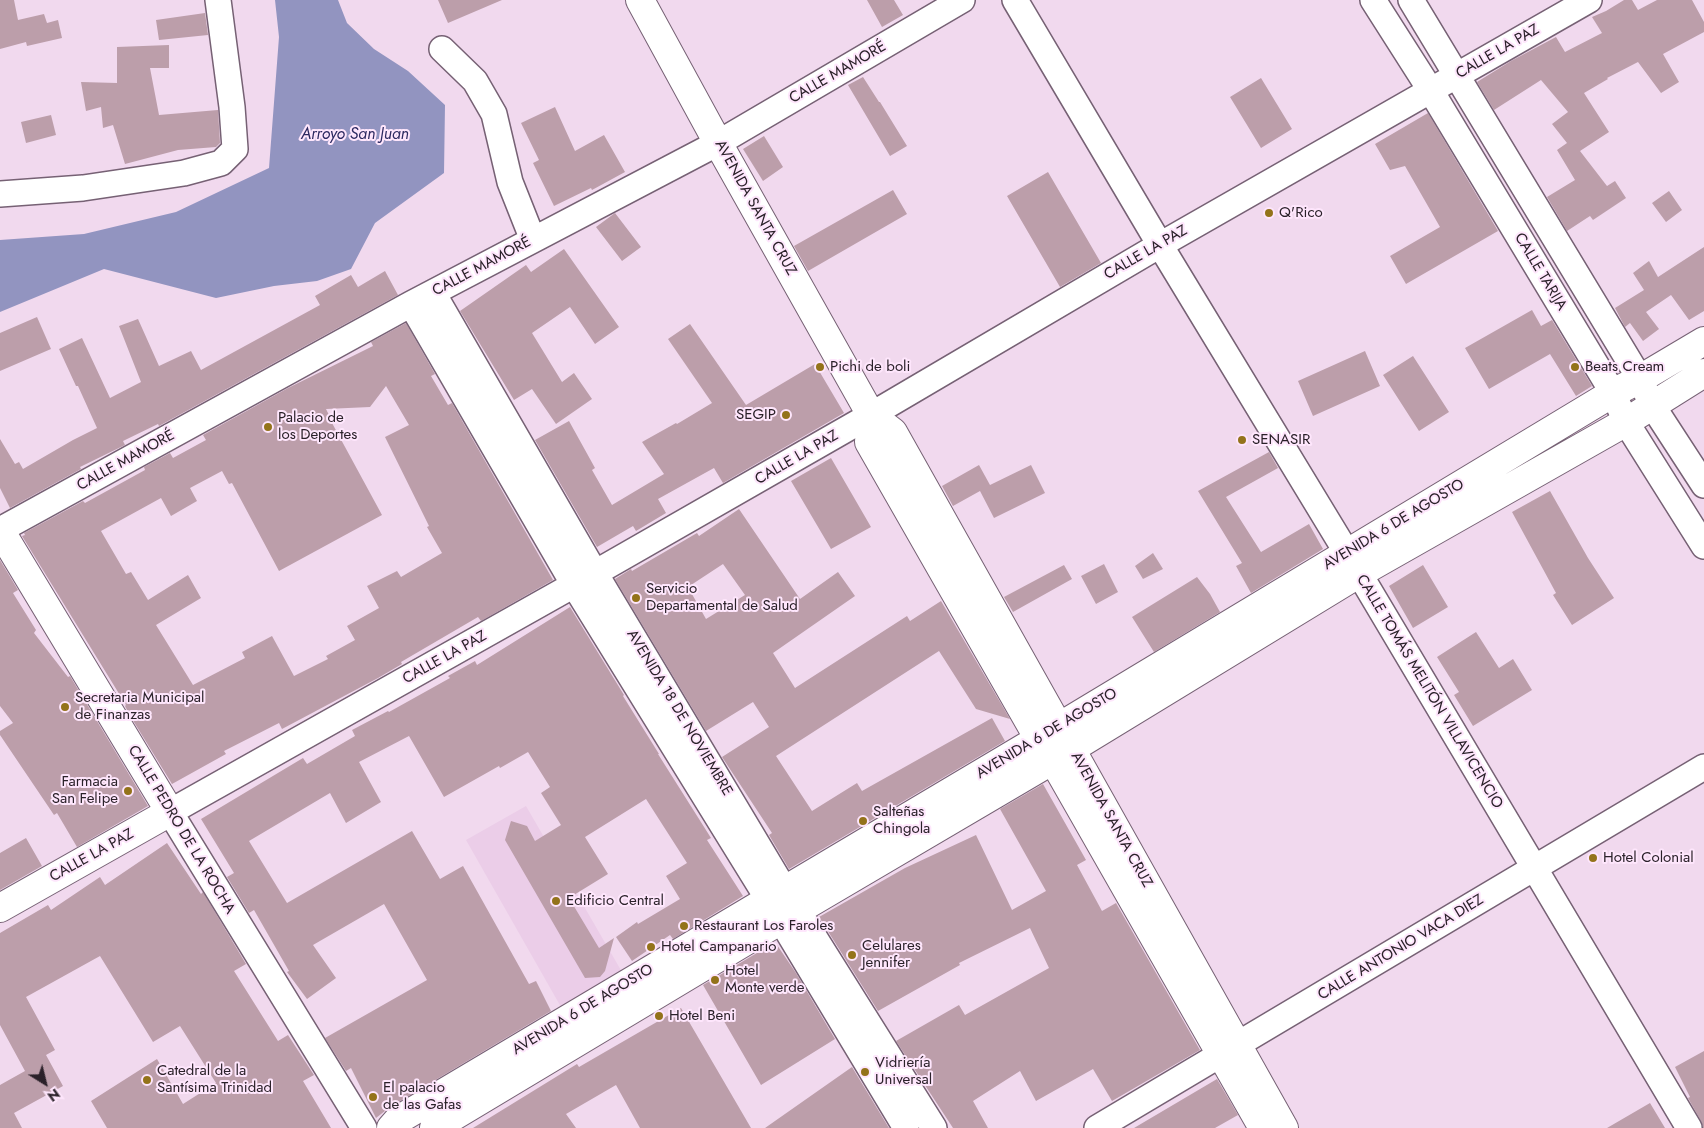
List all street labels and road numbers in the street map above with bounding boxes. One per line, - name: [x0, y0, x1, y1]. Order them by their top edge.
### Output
- street label: CALLE LA PAZ: [1453, 21, 1543, 83]
- street label: CALLE MAMORÉ: [786, 38, 890, 108]
- street label: AVENIDA SANTA CRUZ: [710, 137, 800, 279]
- street label: CALLE LA PAZ: [1101, 222, 1191, 284]
- street label: CALLE TARIJA: [1510, 230, 1570, 314]
- street label: CALLE MAMORÉ: [430, 233, 534, 301]
- street label: CALLE MAMORÉ: [74, 427, 178, 495]
- street label: CALLE LA PAZ: [752, 427, 842, 489]
- street label: AVENIDA 6 DE AGOSTO: [1320, 476, 1468, 574]
- street label: CALLE TOMÁS MELITÓN VILLAVICENCIO: [1352, 572, 1506, 812]
- street label: AVENIDA 18 DE NOVIEMBRE: [622, 627, 736, 799]
- street label: CALLE LA PAZ: [400, 628, 490, 688]
- street label: AVENIDA 6 DE AGOSTO: [973, 685, 1121, 783]
- street label: CALLE PEDRO DE LA ROCHA: [124, 743, 238, 917]
- street label: AVENIDA SANTA CRUZ: [1066, 749, 1156, 891]
- street label: CALLE LA PAZ: [47, 826, 137, 886]
- street label: CALLE ANTONIO VACA DIEZ: [1315, 891, 1487, 1005]
- street label: AVENIDA 6 DE AGOSTO: [509, 961, 657, 1059]

